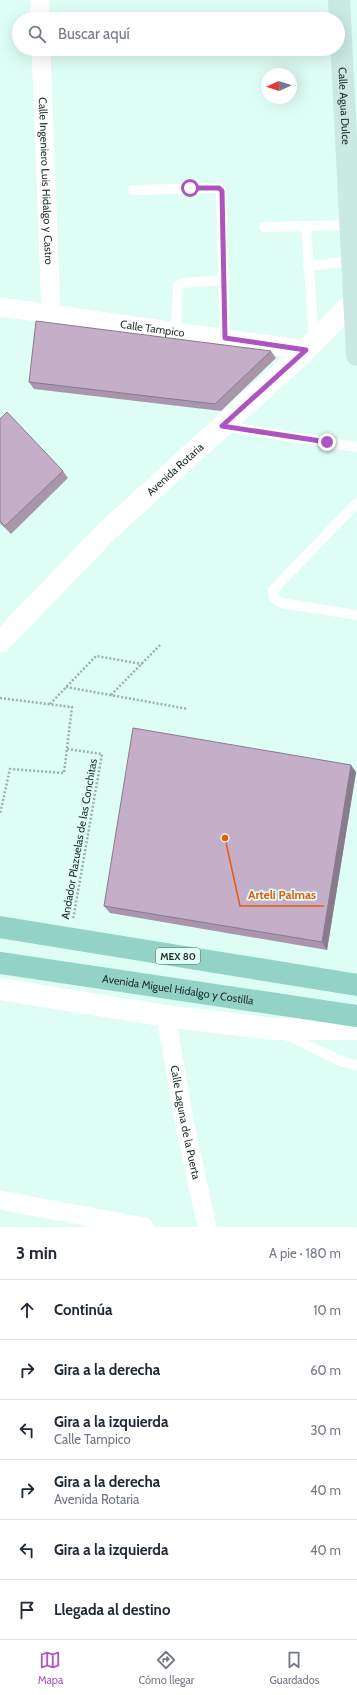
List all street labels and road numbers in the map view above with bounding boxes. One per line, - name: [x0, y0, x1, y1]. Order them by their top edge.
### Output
- street label: Calle Agua Dulce: [335, 67, 353, 145]
- street label: Calle Ingeniero Luis Hidalgo y Castro: [36, 97, 56, 265]
- street label: Calle Tampico: [119, 317, 186, 340]
- street label: Avenida Rotaria: [143, 439, 207, 499]
- street label: Andador Plazuelas de las Conchitas: [58, 757, 100, 920]
- road number: MEX 80: [156, 948, 200, 964]
- street label: Avenida Miguel Hidalgo y Costilla: [101, 971, 255, 1008]
- street label: Calle Laguna de la Puerta: [168, 1064, 204, 1181]

